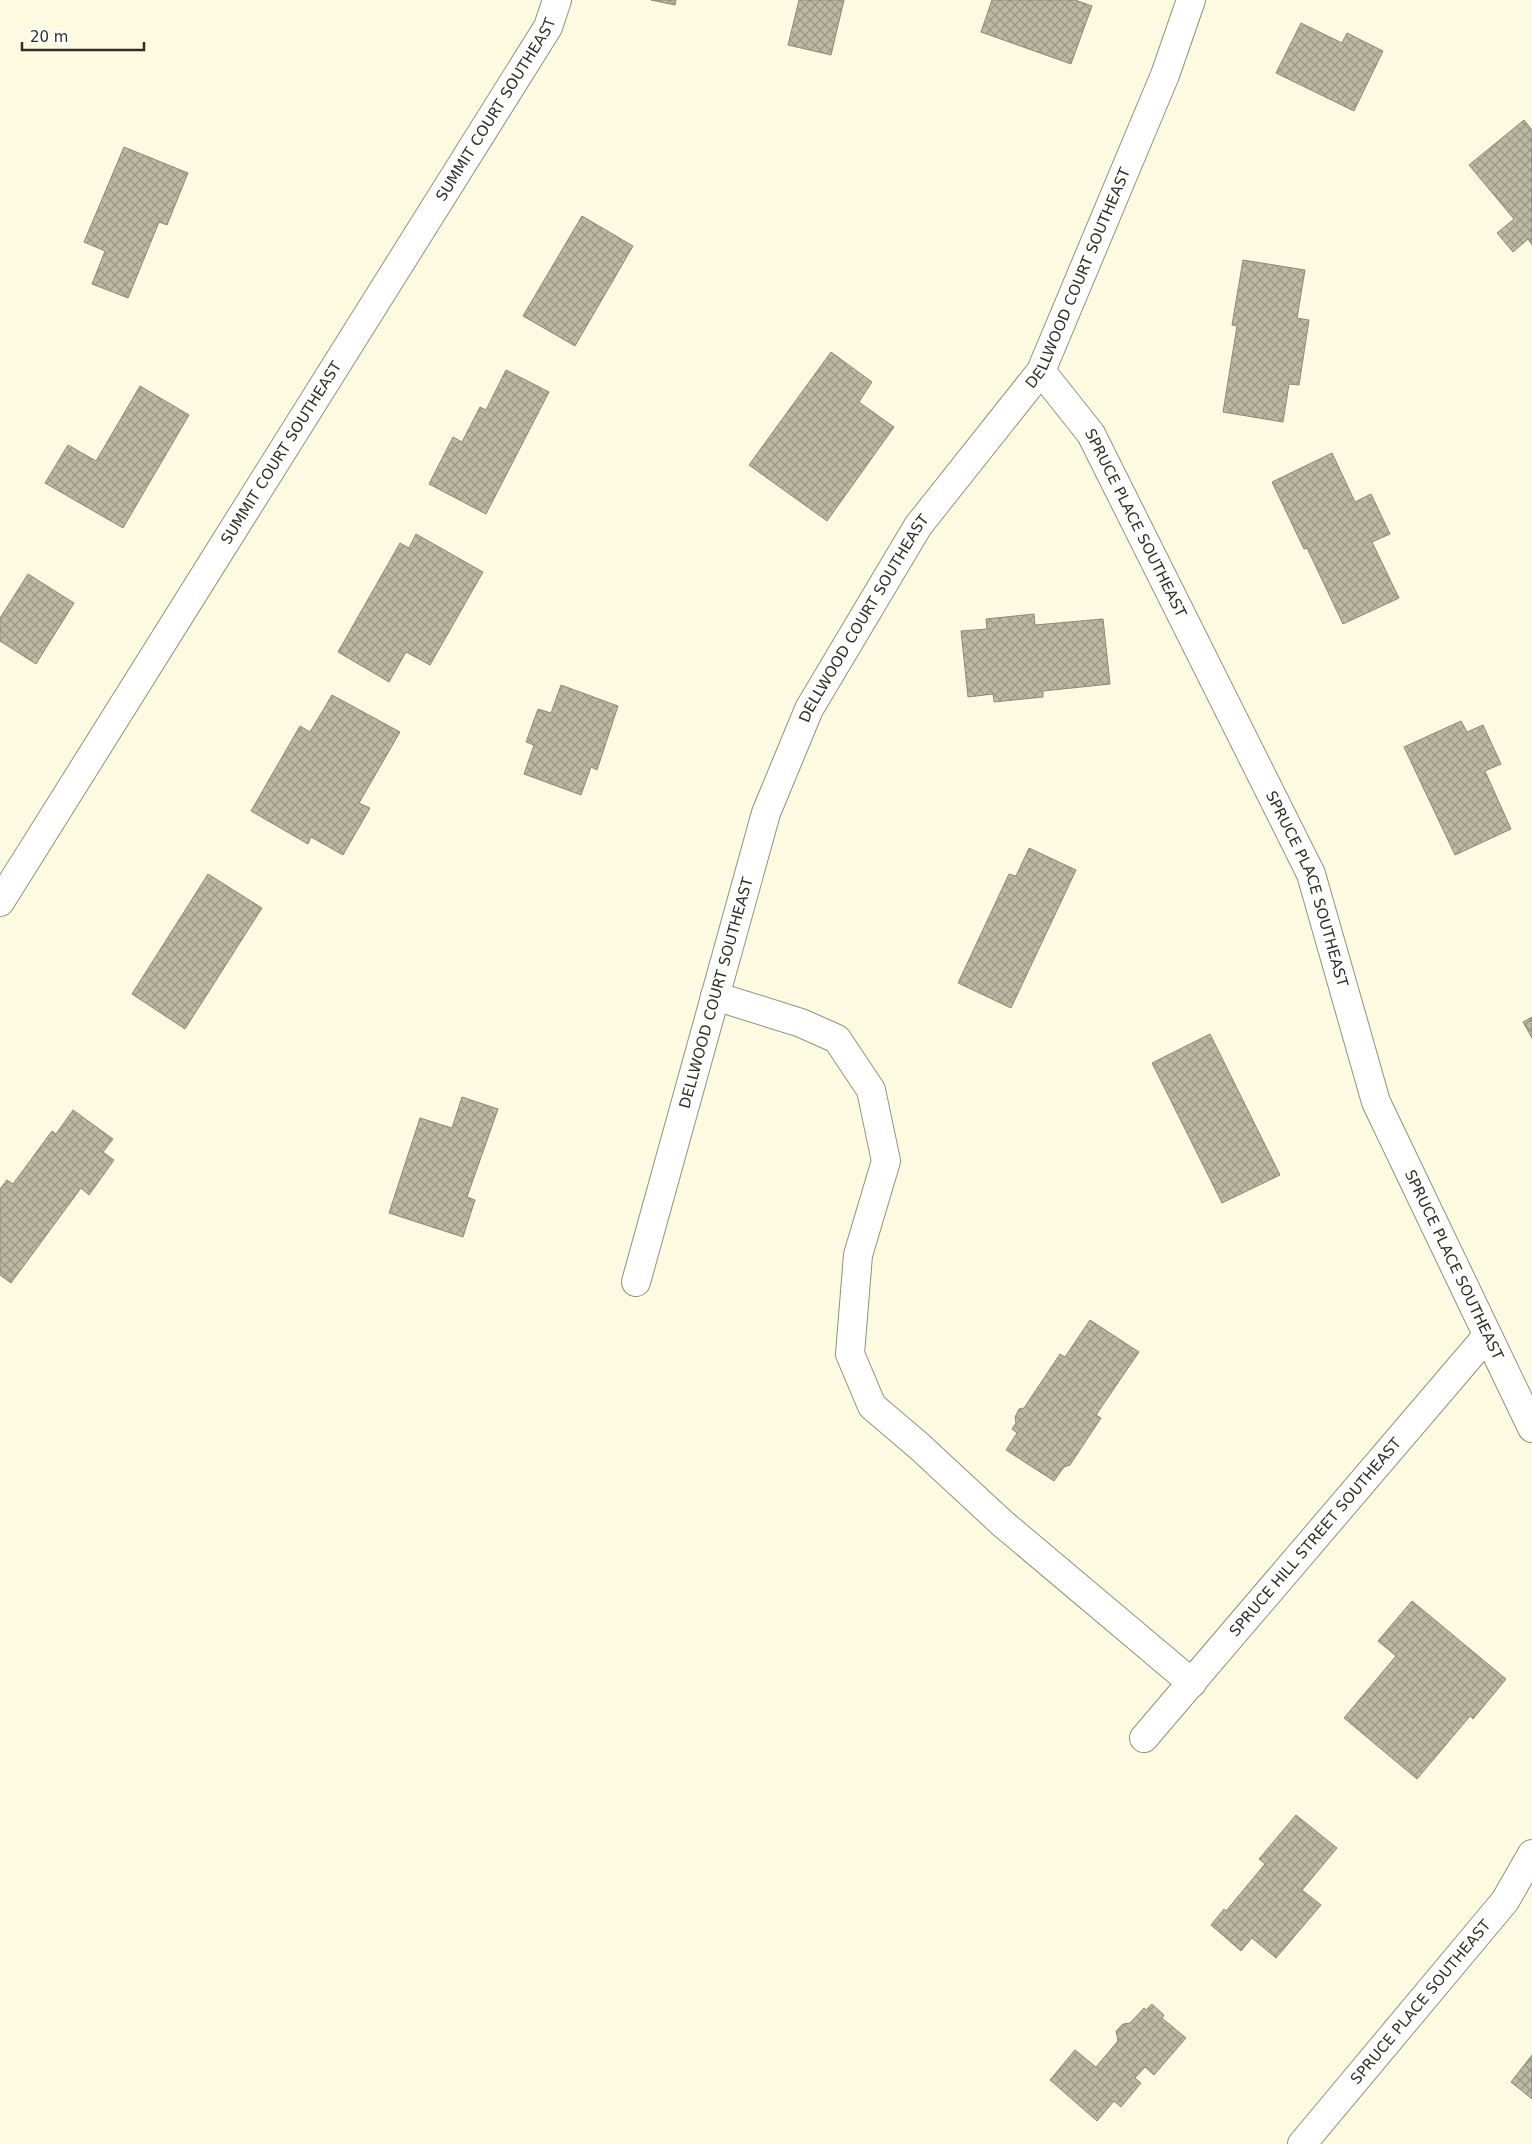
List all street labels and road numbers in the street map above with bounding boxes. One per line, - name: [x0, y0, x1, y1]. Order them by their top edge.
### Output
- street label: SUMMIT COURT SOUTHEAST: [432, 15, 560, 204]
- street label: DELLWOOD COURT SOUTHEAST: [1022, 164, 1134, 392]
- street label: SUMMIT COURT SOUTHEAST: [217, 357, 346, 548]
- street label: SPRUCE PLACE SOUTHEAST: [1081, 426, 1191, 621]
- street label: DELLWOOD COURT SOUTHEAST: [795, 510, 933, 725]
- street label: SPRUCE PLACE SOUTHEAST: [1262, 788, 1352, 990]
- street label: DELLWOOD COURT SOUTHEAST: [676, 875, 757, 1110]
- street label: SPRUCE PLACE SOUTHEAST: [1401, 1167, 1507, 1364]
- street label: SPRUCE HILL STREET SOUTHEAST: [1226, 1434, 1406, 1640]
- street label: SPRUCE PLACE SOUTHEAST: [1347, 1916, 1495, 2088]

